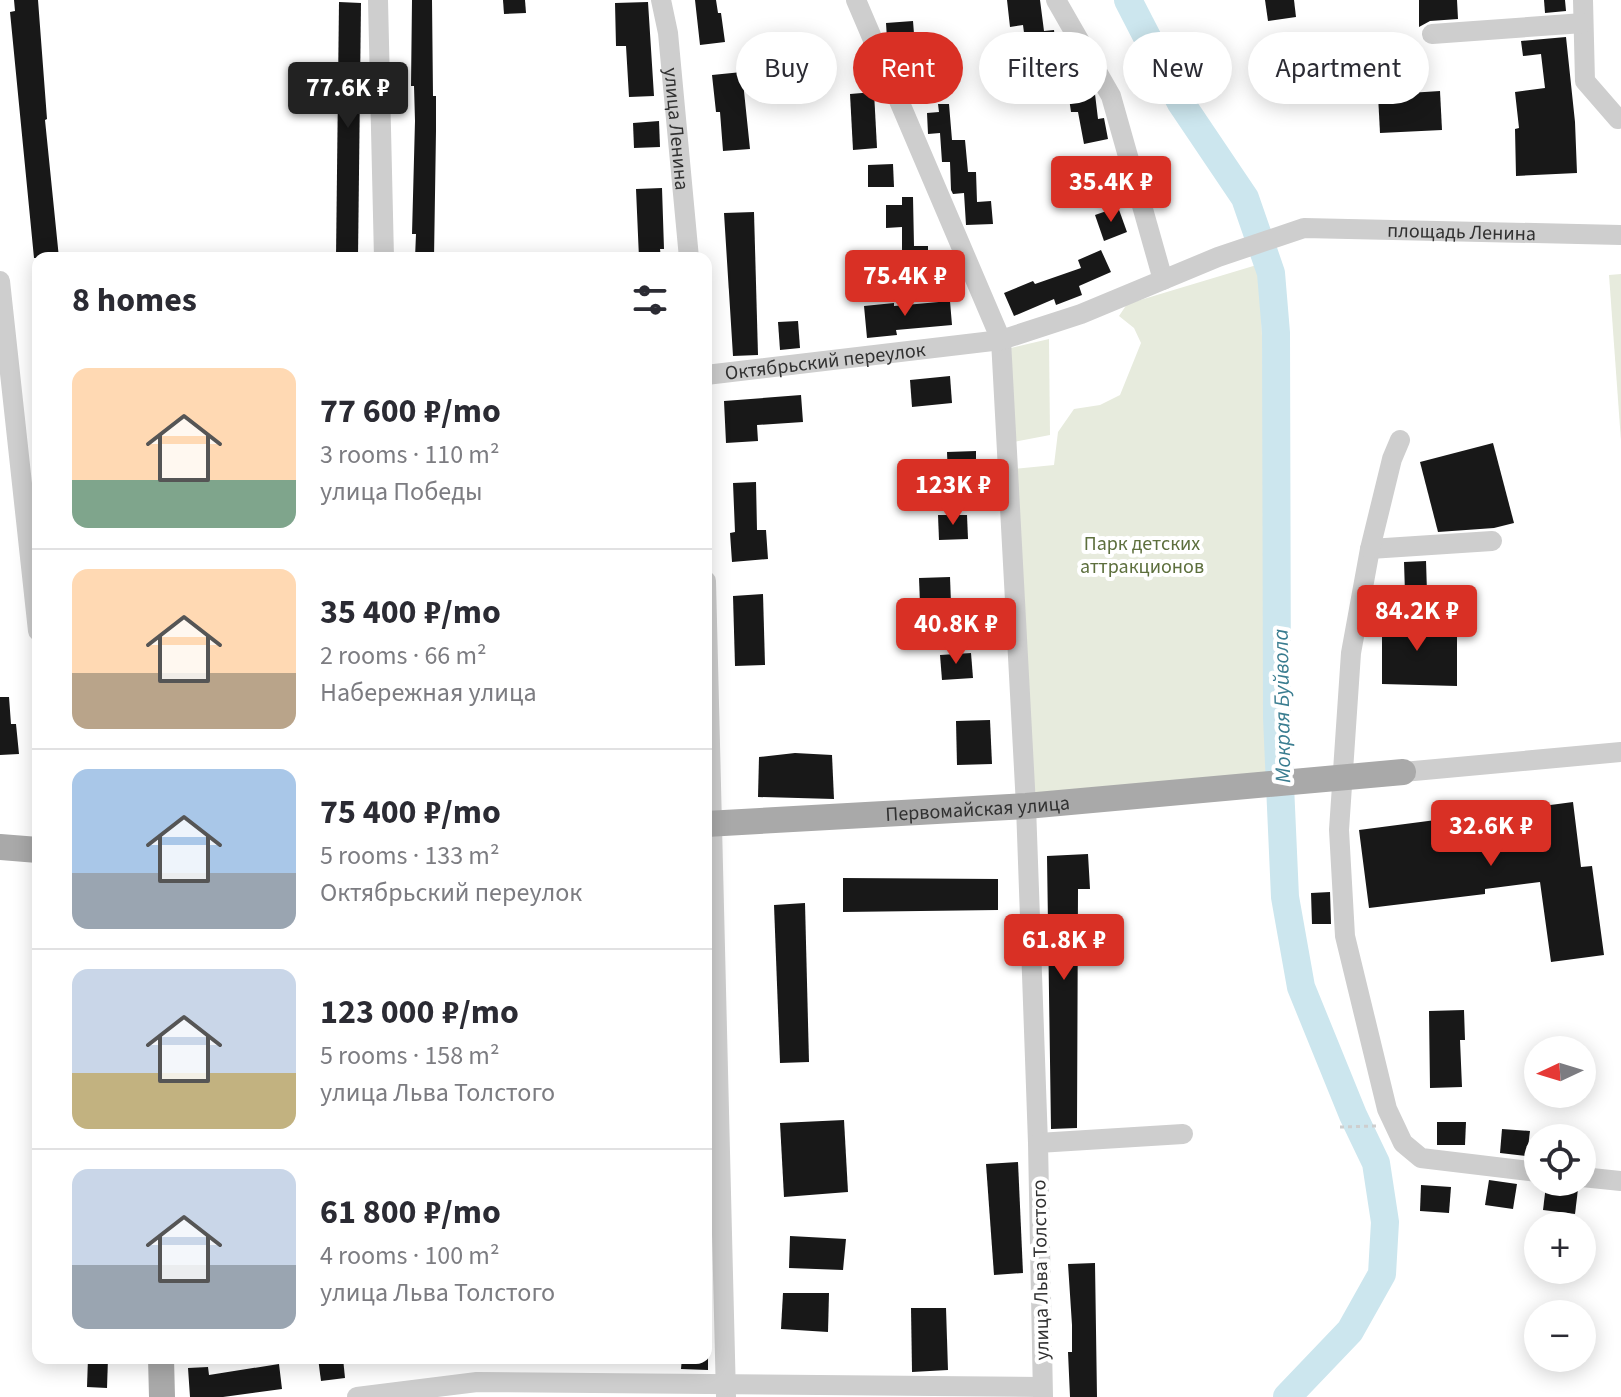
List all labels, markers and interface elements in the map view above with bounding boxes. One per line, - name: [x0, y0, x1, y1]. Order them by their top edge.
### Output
- chip: Buy: [736, 32, 837, 104]
- chip: Rent: [853, 32, 963, 104]
- chip: Filters: [979, 32, 1107, 104]
- chip: New: [1123, 32, 1232, 104]
- chip: Apartment: [1248, 32, 1429, 104]
- pin: 77.6K ₽: [274, 62, 422, 130]
- street label: улица Ленина: [656, 66, 696, 191]
- text: 77.6K ₽: [306, 69, 390, 106]
- pin: 35.4K ₽: [1037, 156, 1185, 224]
- text: 35.4K ₽: [1069, 163, 1153, 200]
- street label: площадь Ленина: [1387, 217, 1536, 248]
- pin: 75.4K ₽: [831, 250, 979, 318]
- text: 75.4K ₽: [863, 257, 947, 294]
- text: 8 homes: [72, 276, 197, 325]
- icon: filters: [628, 278, 672, 322]
- street label: Октябрьский переулок: [723, 336, 927, 388]
- text: 77 600 ₽/mo: [320, 387, 501, 436]
- icon: home: [136, 400, 232, 496]
- text: 3 rooms · 110 m²: [320, 436, 499, 473]
- pin: 123K ₽: [888, 459, 1018, 527]
- text: 123K ₽: [915, 466, 991, 503]
- text: улица Победы: [320, 473, 483, 510]
- park label: Парк детских аттракционов: [1080, 530, 1204, 581]
- pin: 84.2K ₽: [1343, 585, 1491, 653]
- text: 35 400 ₽/mo: [320, 588, 501, 637]
- text: 84.2K ₽: [1375, 592, 1459, 629]
- pin: 40.8K ₽: [882, 598, 1030, 666]
- icon: home: [136, 601, 232, 697]
- text: 40.8K ₽: [914, 605, 998, 642]
- water label: Мокрая Буйвола: [1265, 628, 1299, 783]
- text: 2 rooms · 66 m²: [320, 637, 487, 674]
- text: Набережная улица: [320, 674, 537, 711]
- text: 75 400 ₽/mo: [320, 788, 501, 837]
- street label: Первомайская улица: [885, 789, 1071, 829]
- pin: 32.6K ₽: [1417, 800, 1565, 868]
- icon: home: [136, 801, 232, 897]
- text: 32.6K ₽: [1449, 807, 1533, 844]
- text: 5 rooms · 133 m²: [320, 837, 499, 874]
- text: Октябрьский переулок: [320, 874, 582, 911]
- pin: 61.8K ₽: [990, 914, 1138, 982]
- text: 61.8K ₽: [1022, 921, 1106, 958]
- text: 123 000 ₽/mo: [320, 988, 519, 1037]
- icon: home: [136, 1001, 232, 1097]
- north arrow: [1524, 1036, 1596, 1108]
- map controls: [1524, 1036, 1596, 1372]
- text: 5 rooms · 158 m²: [320, 1037, 499, 1074]
- text: улица Льва Толстого: [320, 1074, 555, 1111]
- button: locate: [1524, 1124, 1596, 1196]
- street label: улица Льва Толстого: [1025, 1179, 1057, 1361]
- text: 61 800 ₽/mo: [320, 1188, 501, 1237]
- icon: home: [136, 1201, 232, 1297]
- button: +: [1524, 1212, 1596, 1284]
- text: 4 rooms · 100 m²: [320, 1237, 499, 1274]
- text: улица Льва Толстого: [320, 1274, 555, 1311]
- button: −: [1524, 1300, 1596, 1372]

